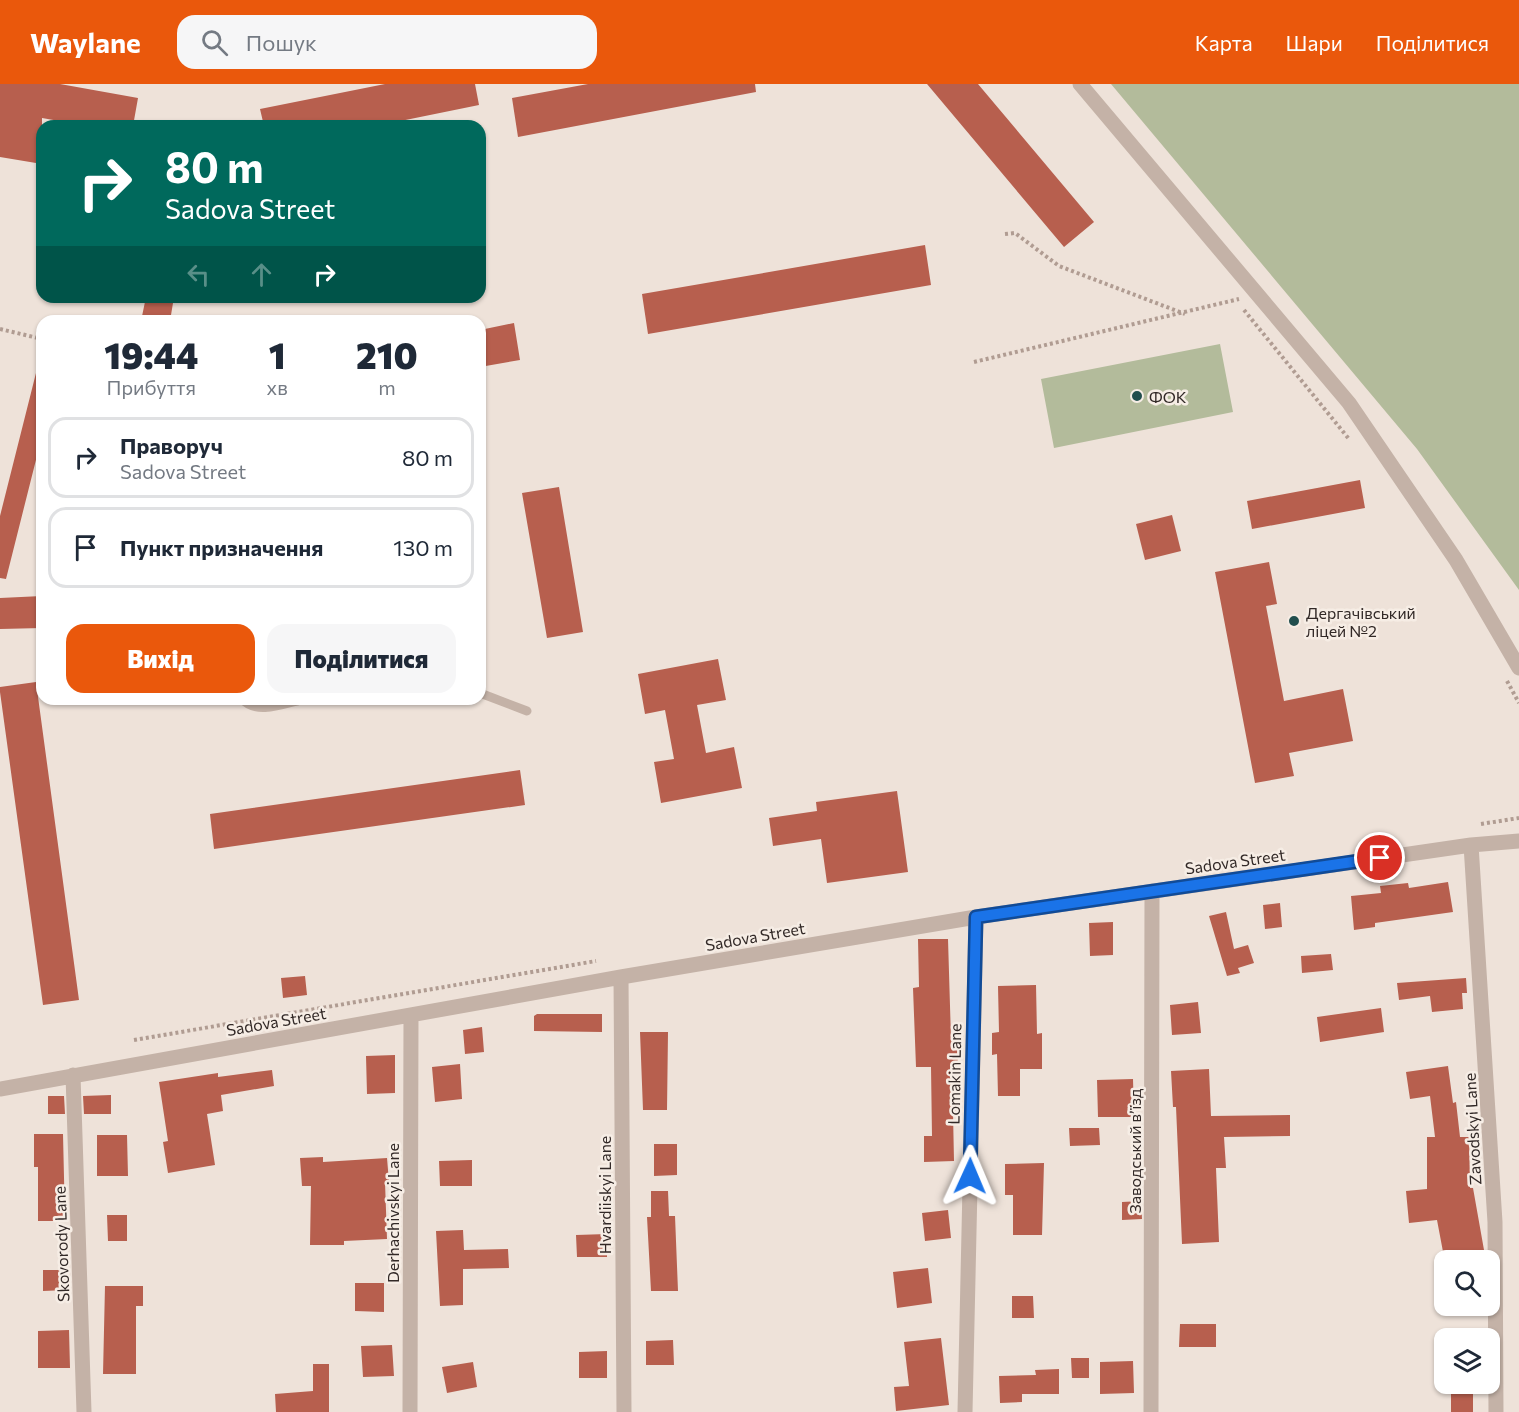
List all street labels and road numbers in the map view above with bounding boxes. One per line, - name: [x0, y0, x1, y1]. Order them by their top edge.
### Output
- street label: Sadova Street: [1184, 845, 1287, 877]
- street label: Sadova Street: [704, 918, 807, 954]
- street label: Sadova Street: [225, 1003, 328, 1039]
- street label: Lomakin Lane: [944, 1023, 964, 1125]
- street label: Zavodskyi Lane: [1460, 1072, 1484, 1186]
- street label: Заводський в’їзд: [1125, 1088, 1144, 1213]
- street label: Hvardiiskyi Lane: [595, 1136, 614, 1254]
- street label: Derhachivskyi Lane: [383, 1143, 402, 1283]
- street label: Skovorody Lane: [49, 1186, 73, 1302]

